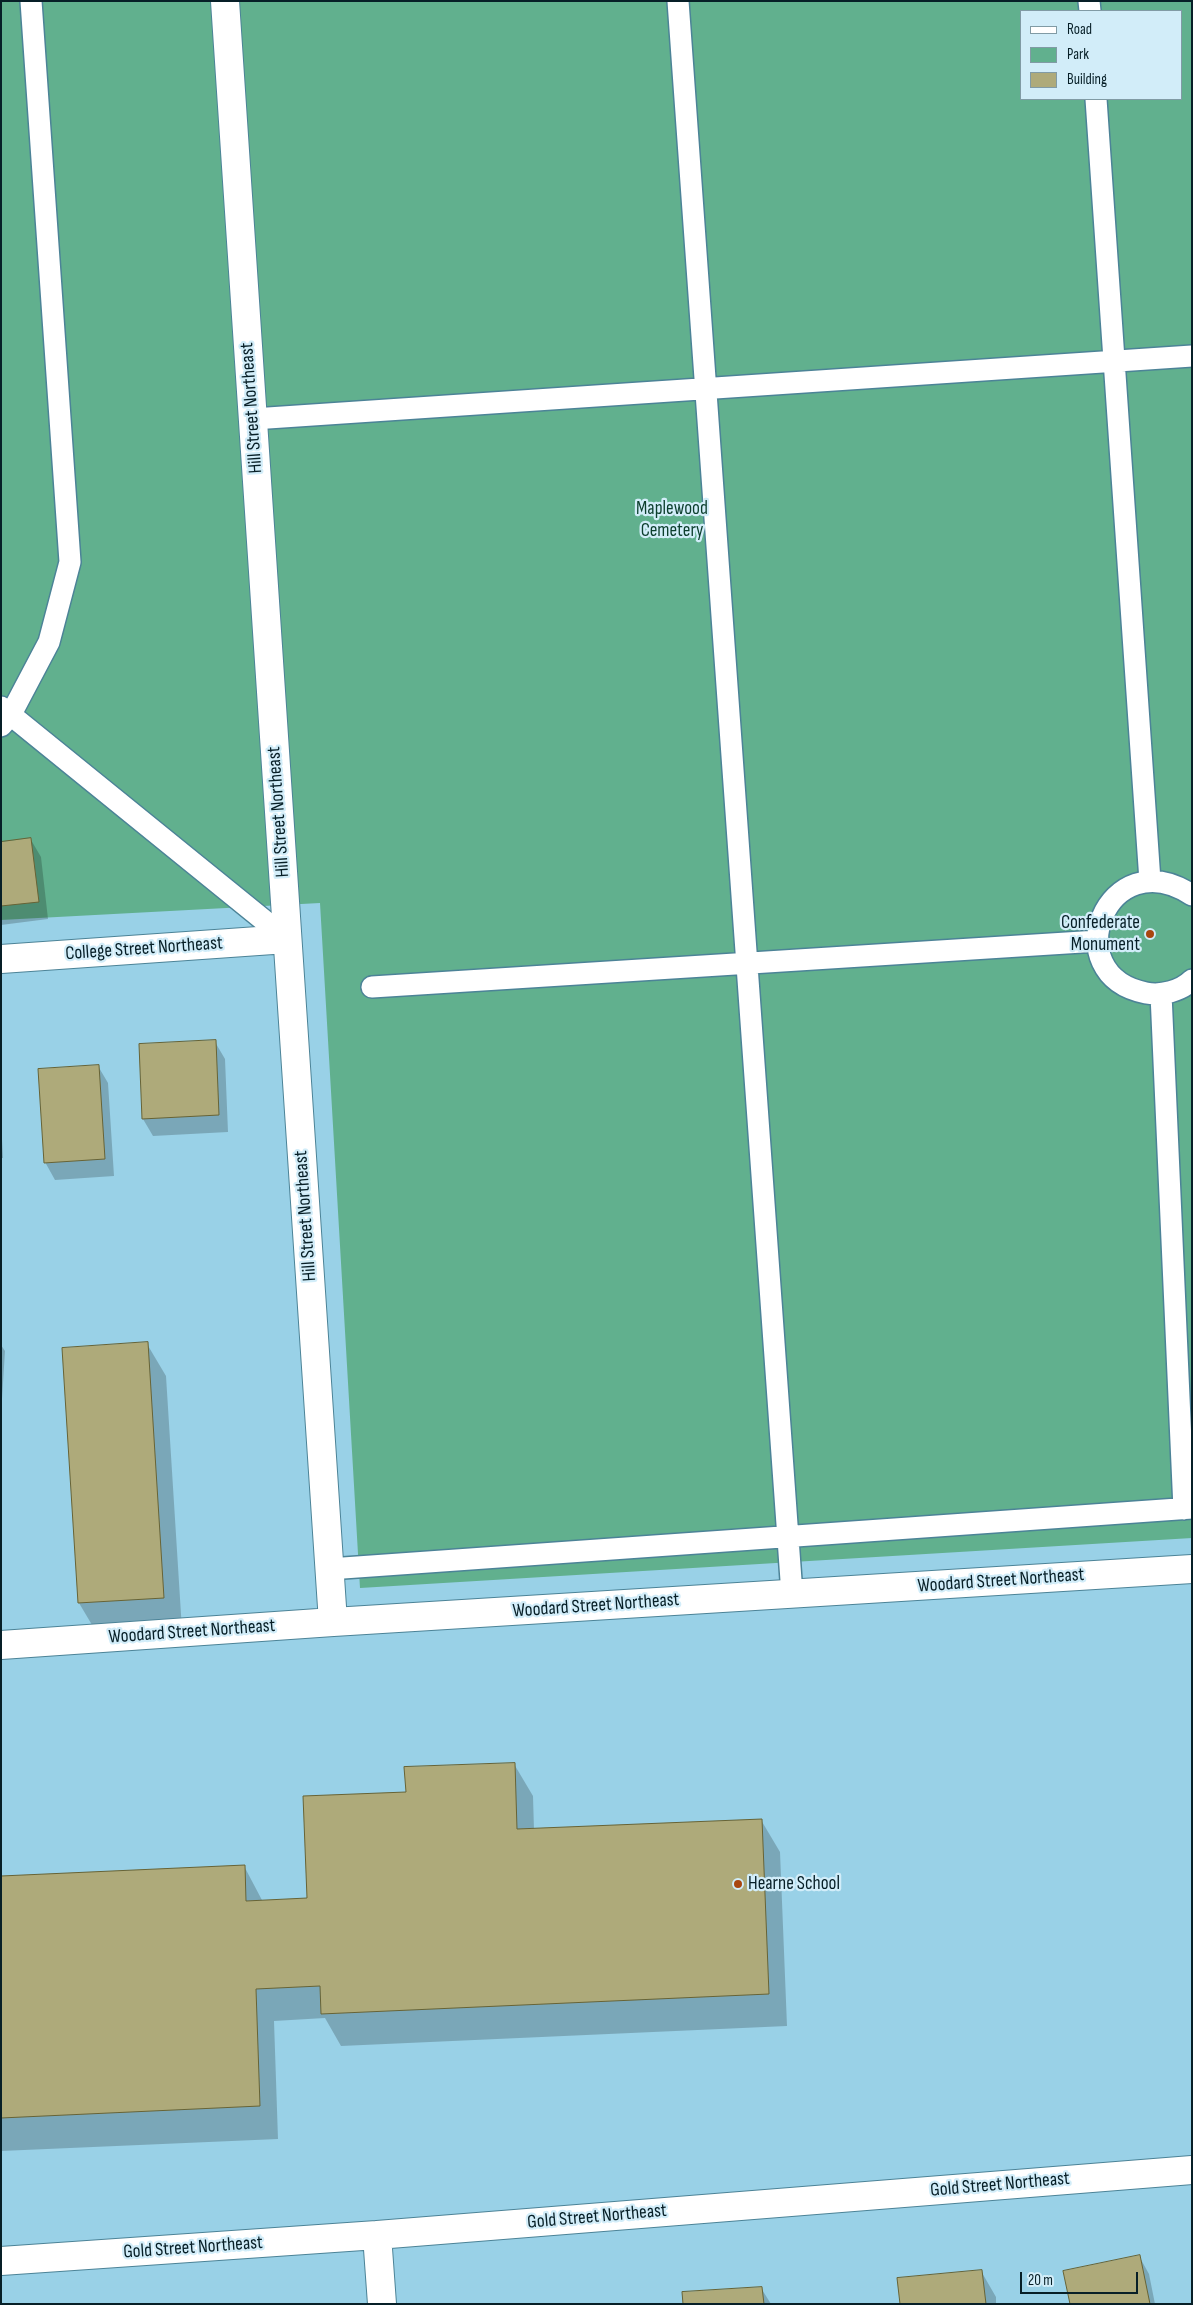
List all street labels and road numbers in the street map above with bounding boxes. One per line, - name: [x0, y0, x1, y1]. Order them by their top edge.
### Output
- street label: Hill Street Northeast: [236, 342, 268, 474]
- street label: Hill Street Northeast: [263, 746, 295, 878]
- street label: College Street Northeast: [65, 932, 223, 966]
- street label: Hill Street Northeast: [290, 1150, 322, 1282]
- street label: Woodard Street Northeast: [917, 1564, 1085, 1598]
- street label: Woodard Street Northeast: [512, 1589, 680, 1623]
- street label: Woodard Street Northeast: [108, 1615, 276, 1649]
- street label: Gold Street Northeast: [929, 2168, 1071, 2202]
- street label: Gold Street Northeast: [526, 2200, 668, 2234]
- street label: Gold Street Northeast: [123, 2232, 263, 2264]

